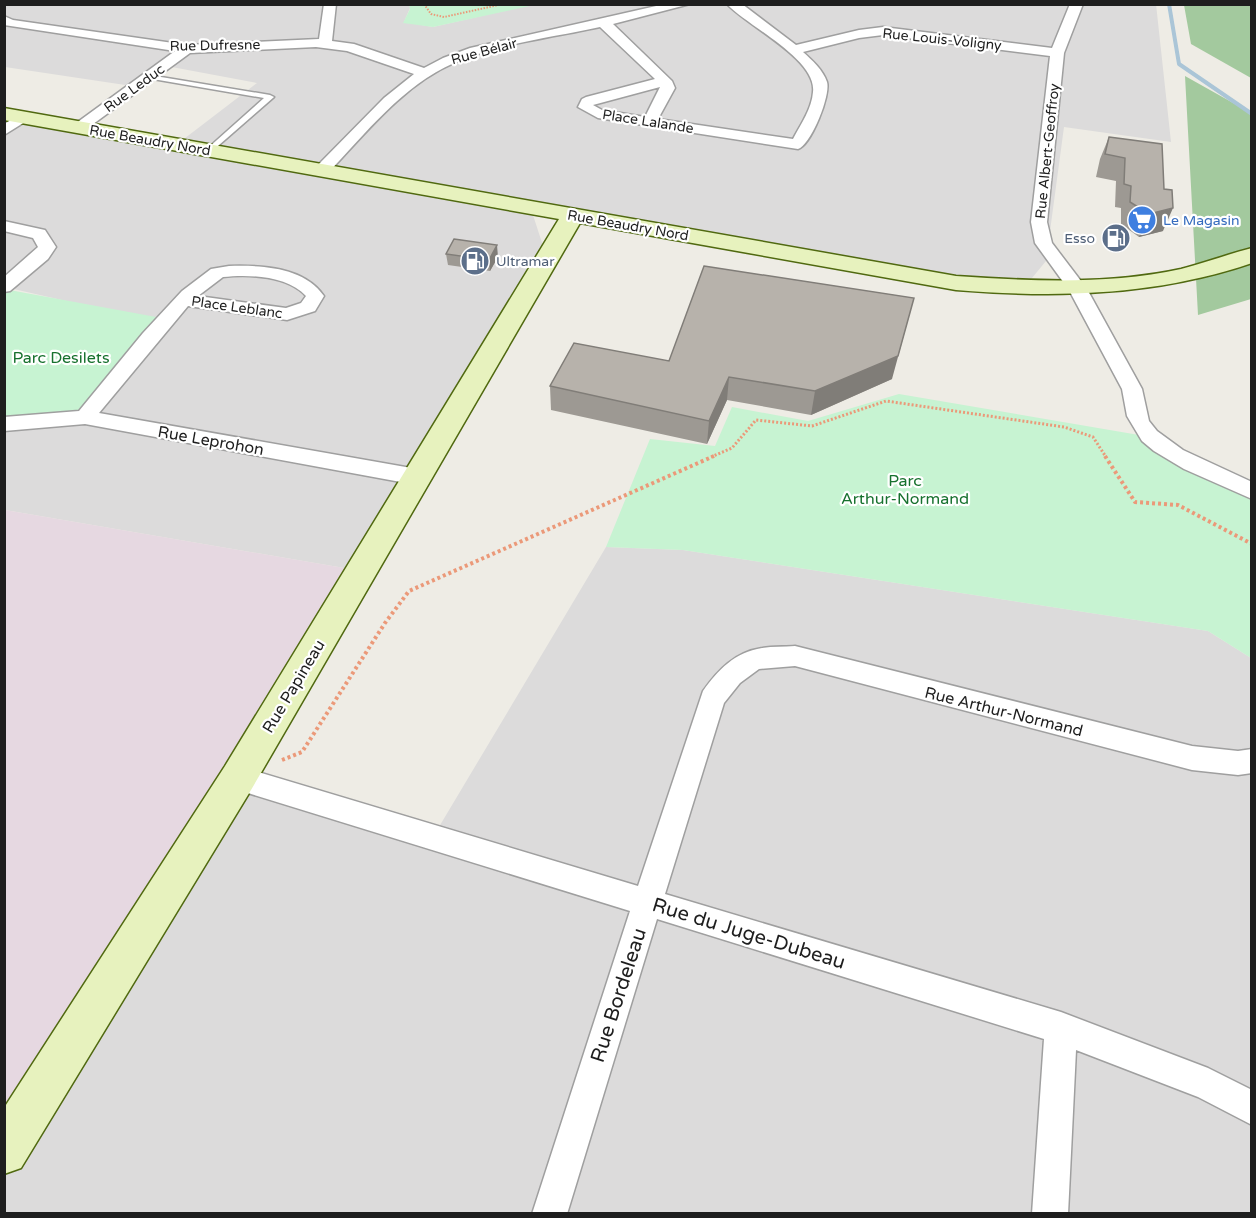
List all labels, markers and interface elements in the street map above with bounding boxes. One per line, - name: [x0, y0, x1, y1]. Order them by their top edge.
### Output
- street label: Rue Louis-Voligny: [881, 25, 1003, 54]
- street label: Rue Bélair: [449, 34, 520, 68]
- street label: Rue Dufresne: [170, 36, 261, 55]
- street label: Rue Leduc: [101, 61, 168, 116]
- street label: Rue Albert-Geoffroy: [1032, 82, 1063, 220]
- street label: Place Lalande: [601, 106, 695, 137]
- street label: Rue Beaudry Nord: [88, 121, 212, 160]
- supermarket icon: Le Magasin: [1126, 204, 1158, 236]
- street label: Rue Beaudry Nord: [566, 206, 690, 245]
- place label: Le Magasin: [1163, 212, 1239, 229]
- fuel station icon: Esso: [1100, 222, 1132, 254]
- place label: Esso: [1064, 230, 1095, 247]
- fuel station icon: Ultramar: [459, 245, 491, 277]
- place label: Ultramar: [496, 253, 555, 270]
- street label: Place Leblanc: [190, 293, 284, 322]
- park label: Parc Desilets: [12, 348, 110, 368]
- street label: Rue Leprohon: [156, 422, 266, 460]
- park label: Parc Arthur-Normand: [841, 471, 969, 509]
- street label: Rue Papineau: [258, 636, 330, 737]
- street label: Rue Arthur-Normand: [922, 683, 1085, 741]
- street label: Rue du Juge-Dubeau: [649, 893, 848, 975]
- street label: Rue Bordeleau: [586, 925, 652, 1066]

